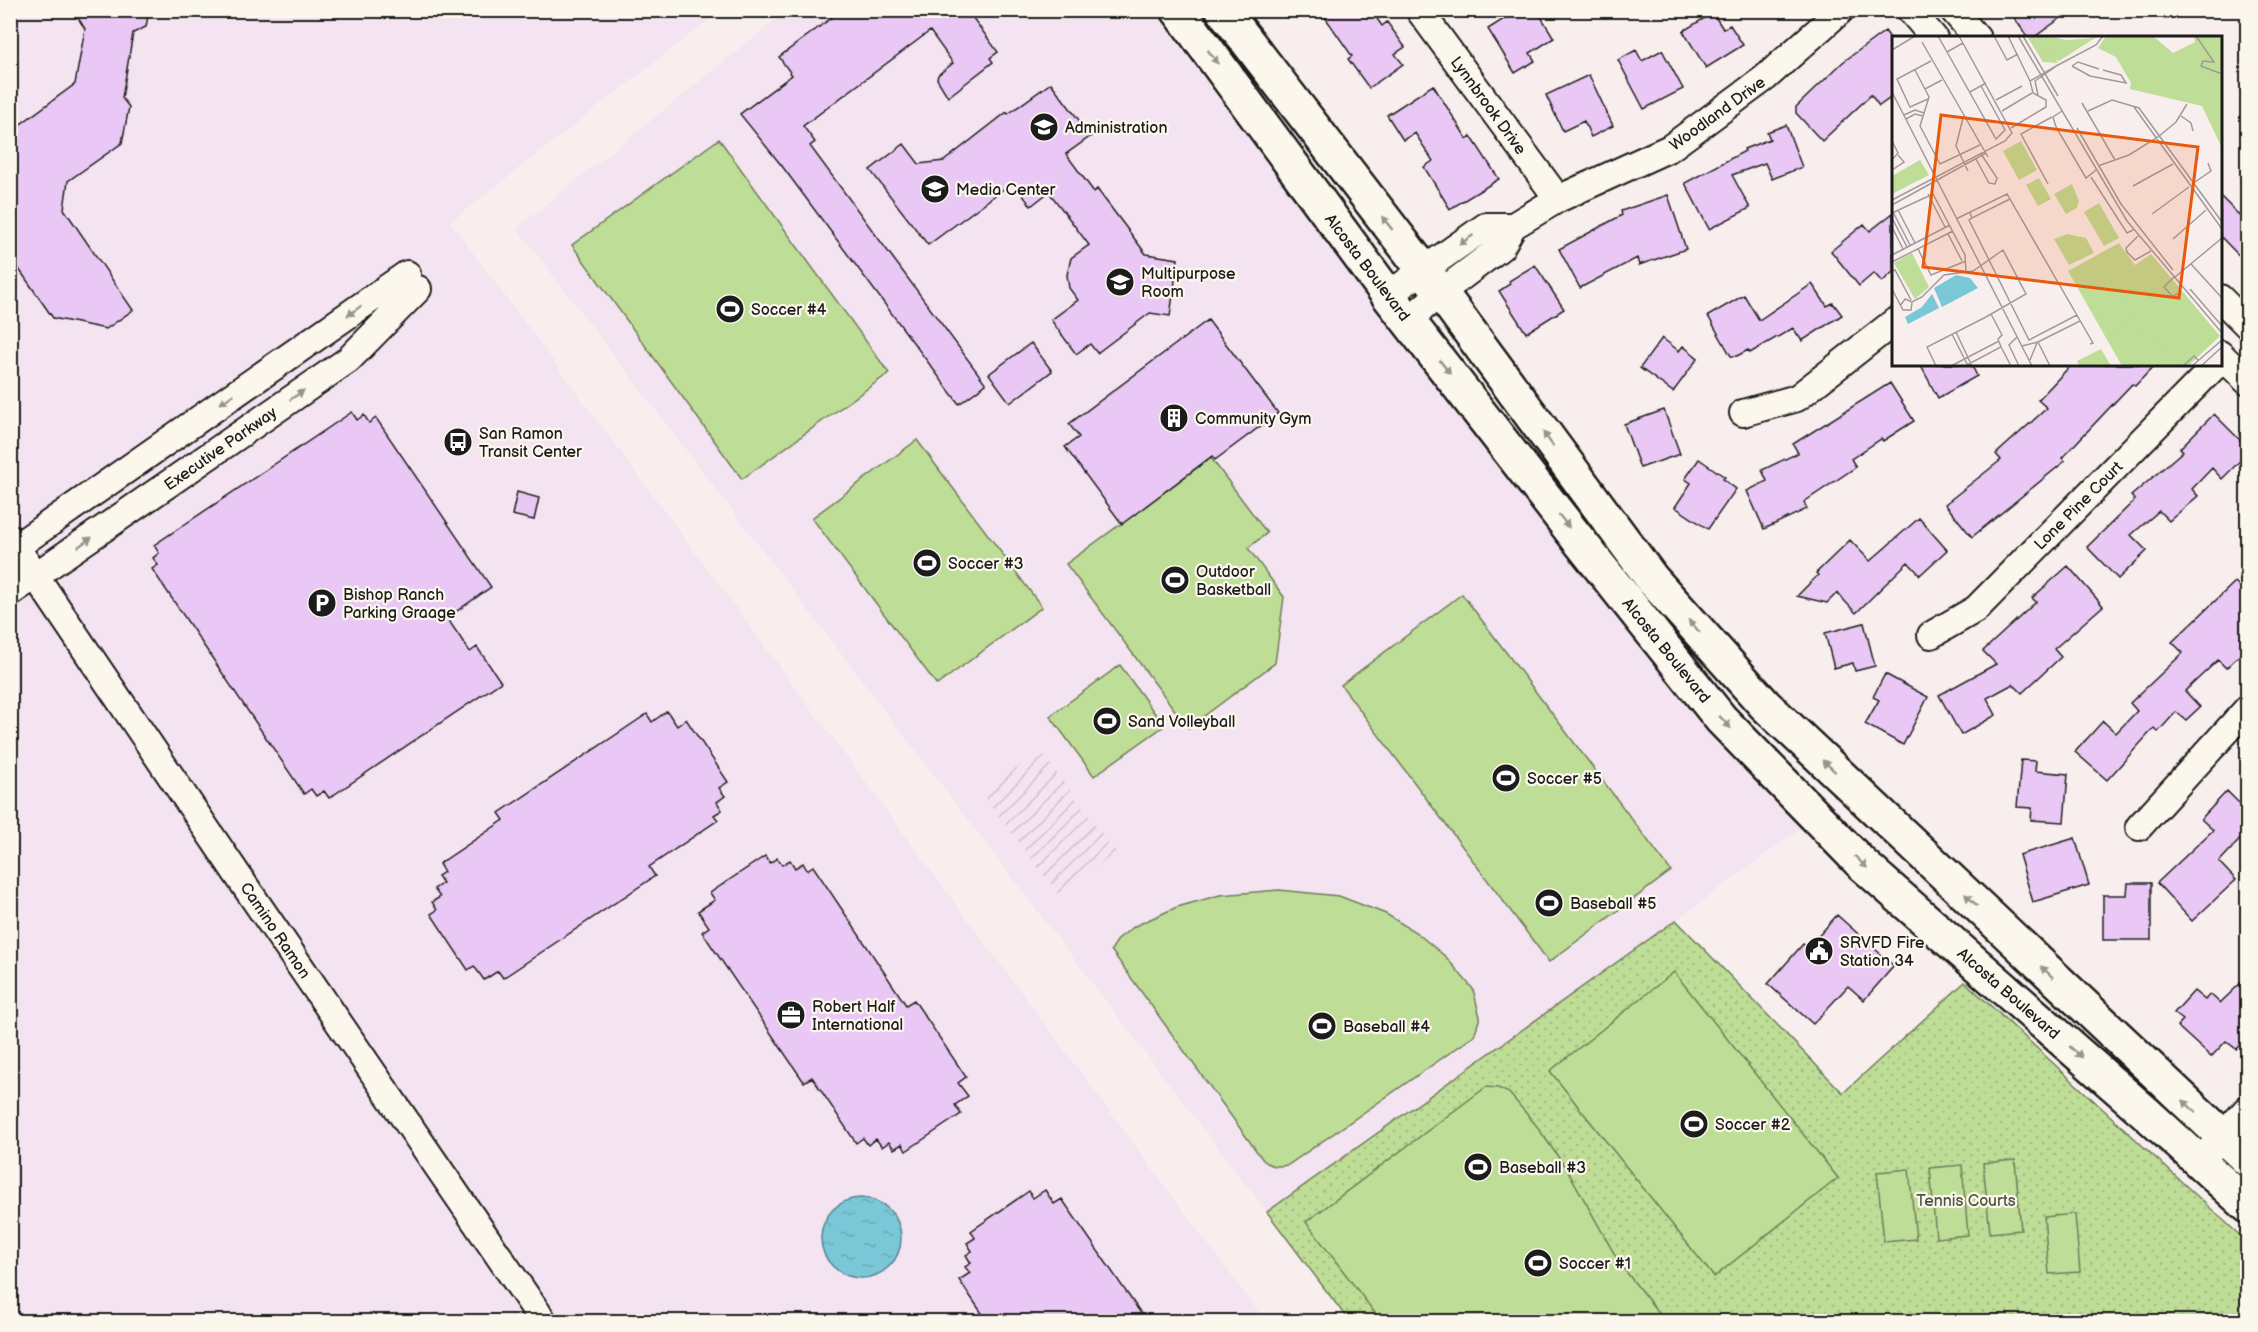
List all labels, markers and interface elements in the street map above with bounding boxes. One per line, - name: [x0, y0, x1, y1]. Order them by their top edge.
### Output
- inset map: [1892, 36, 2222, 366]
- one-way arrow: [1206, 50, 1218, 65]
- street label: Lynnbrook Drive: [1446, 53, 1530, 159]
- street label: Woodland Drive: [1666, 73, 1770, 155]
- school or university icon: Administration: [1028, 111, 1060, 143]
- place label: Administration: [1065, 119, 1167, 138]
- school or university icon: Media Center: [919, 173, 951, 205]
- place label: Media Center: [956, 181, 1055, 200]
- street label: Alcosta Boulevard: [1320, 211, 1413, 325]
- one-way arrow: [1381, 215, 1393, 231]
- one-way arrow: [1458, 234, 1474, 246]
- place label: Multipurpose Room: [1141, 265, 1236, 302]
- school or university icon: Multipurpose Room: [1104, 266, 1136, 298]
- sports icon: Soccer #4: [714, 293, 746, 325]
- place label: Soccer #4: [751, 301, 827, 320]
- one-way arrow: [346, 305, 362, 317]
- one-way arrow: [1438, 359, 1450, 374]
- one-way arrow: [289, 390, 305, 401]
- one-way arrow: [219, 393, 235, 404]
- building icon: Community Gym: [1158, 402, 1190, 434]
- street label: Executive Parkway: [161, 403, 281, 495]
- place label: Community Gym: [1195, 410, 1311, 429]
- place label: San Ramon Transit Center: [479, 425, 582, 462]
- bus stop icon: San Ramon Transit Center: [442, 426, 474, 458]
- one-way arrow: [1542, 431, 1555, 447]
- street label: Lone Pine Court: [2031, 458, 2127, 554]
- one-way arrow: [1557, 513, 1570, 529]
- one-way arrow: [76, 536, 92, 548]
- sports icon: Soccer #3: [911, 547, 943, 579]
- place label: Soccer #3: [948, 555, 1024, 574]
- place label: Outdoor Basketball: [1196, 563, 1271, 600]
- sports icon: Outdoor Basketball: [1159, 564, 1191, 596]
- place label: Bishop Ranch Parking Graage: [343, 586, 456, 623]
- parking icon: Bishop Ranch Parking Graage: [306, 587, 338, 619]
- street label: Alcosta Boulevard: [1618, 595, 1714, 707]
- one-way arrow: [1688, 619, 1701, 634]
- sports icon: Sand Volleyball: [1091, 705, 1123, 737]
- place label: Sand Volleyball: [1128, 713, 1235, 732]
- one-way arrow: [1718, 715, 1732, 730]
- one-way arrow: [1822, 759, 1837, 773]
- sports icon: Soccer #5: [1490, 762, 1522, 794]
- place label: Soccer #5: [1527, 770, 1602, 789]
- one-way arrow: [1853, 855, 1867, 869]
- street label: Camino Ramon: [236, 879, 314, 982]
- sports icon: Baseball #5: [1533, 887, 1565, 919]
- one-way arrow: [1964, 894, 1979, 907]
- place label: Baseball #5: [1570, 895, 1656, 914]
- place label: SRVFD Fire Station 34: [1840, 934, 1925, 971]
- public building icon: SRVFD Fire Station 34: [1803, 935, 1835, 967]
- street label: Alcosta Boulevard: [1953, 945, 2063, 1044]
- one-way arrow: [2040, 965, 2055, 979]
- place label: Robert Half International: [812, 998, 903, 1035]
- office icon: Robert Half International: [775, 999, 807, 1031]
- sports icon: Baseball #4: [1306, 1010, 1338, 1042]
- place label: Baseball #4: [1343, 1018, 1430, 1037]
- one-way arrow: [2068, 1045, 2083, 1058]
- one-way arrow: [2182, 1100, 2197, 1113]
- sports icon: Soccer #2: [1678, 1108, 1710, 1140]
- place label: Soccer #2: [1715, 1116, 1791, 1135]
- sports icon: Baseball #3: [1462, 1151, 1494, 1183]
- place label: Baseball #3: [1499, 1159, 1586, 1178]
- park label: Tennis Courts: [1916, 1192, 2016, 1211]
- sports icon: Soccer #1: [1522, 1247, 1554, 1279]
- place label: Soccer #1: [1559, 1255, 1631, 1274]

